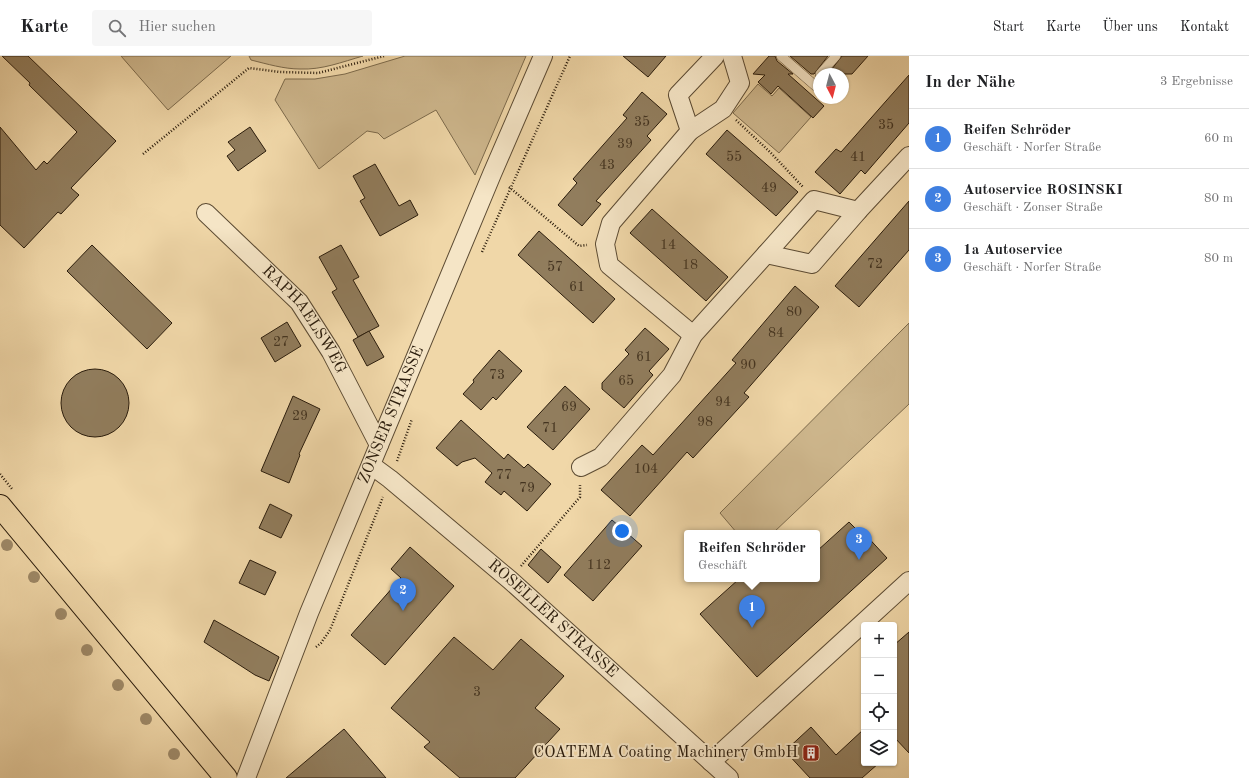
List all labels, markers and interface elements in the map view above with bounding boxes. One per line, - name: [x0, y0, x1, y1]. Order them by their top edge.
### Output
- search box: [92, 10, 372, 46]
- icon: search: [106, 17, 128, 39]
- text: Karte: [20, 18, 68, 37]
- text: Hier suchen: [138, 20, 216, 35]
- text: Start: [993, 20, 1024, 34]
- text: Karte: [1046, 20, 1081, 34]
- text: Über uns: [1103, 20, 1158, 34]
- text: Kontakt: [1180, 20, 1229, 34]
- north arrow: [813, 68, 849, 104]
- text: In der Nähe: [925, 74, 1015, 91]
- text: 3 Ergebnisse: [1160, 75, 1233, 88]
- house number: 35: [634, 115, 650, 129]
- house number: 35: [878, 118, 894, 132]
- text: Reifen Schröder: [963, 123, 1071, 138]
- text: 1: [934, 132, 942, 145]
- text: 60 m: [1204, 132, 1233, 145]
- house number: 39: [617, 137, 633, 151]
- text: Geschäft · Norfer Straße: [963, 141, 1101, 154]
- house number: 55: [726, 150, 742, 164]
- house number: 41: [850, 150, 866, 164]
- house number: 43: [599, 158, 615, 172]
- house number: 49: [761, 181, 777, 195]
- text: Autoservice ROSINSKI: [963, 183, 1123, 198]
- text: 2: [934, 192, 942, 205]
- text: 80 m: [1204, 192, 1233, 205]
- text: Geschäft · Zonser Straße: [963, 201, 1103, 214]
- house number: 14: [660, 238, 676, 252]
- text: 1a Autoservice: [963, 243, 1063, 258]
- text: 3: [934, 252, 942, 265]
- text: 80 m: [1204, 252, 1233, 265]
- house number: 72: [867, 257, 883, 271]
- house number: 18: [682, 258, 698, 272]
- house number: 57: [547, 260, 563, 274]
- text: Geschäft · Norfer Straße: [963, 261, 1101, 274]
- street label: RAPHAELSWEG: [259, 263, 349, 377]
- house number: 61: [569, 280, 585, 294]
- house number: 80: [786, 305, 802, 319]
- house number: 84: [768, 326, 784, 340]
- house number: 27: [273, 335, 289, 349]
- street label: ZONSER STRASSE: [356, 344, 427, 486]
- house number: 61: [636, 350, 652, 364]
- house number: 90: [740, 358, 756, 372]
- house number: 73: [489, 368, 505, 382]
- house number: 65: [618, 374, 634, 388]
- house number: 94: [715, 395, 731, 409]
- house number: 69: [561, 400, 577, 414]
- house number: 29: [292, 409, 308, 423]
- house number: 98: [697, 415, 713, 429]
- house number: 71: [542, 421, 558, 435]
- house number: 104: [634, 462, 658, 476]
- house number: 77: [496, 468, 512, 482]
- house number: 79: [519, 481, 535, 495]
- your location: [612, 521, 632, 541]
- pin: 3: [846, 527, 872, 560]
- popup: [684, 530, 820, 582]
- text: Reifen Schröder: [698, 541, 806, 556]
- street label: ROSELLER STRASSE: [485, 557, 620, 681]
- house number: 112: [587, 558, 611, 572]
- text: Geschäft: [698, 559, 747, 572]
- pin: 2: [390, 578, 416, 611]
- pin: 1: [739, 595, 765, 628]
- map controls: [861, 622, 897, 766]
- button: +: [861, 622, 897, 658]
- button: −: [861, 658, 897, 694]
- house number: 3: [473, 685, 481, 699]
- button: locate: [861, 694, 897, 730]
- button: layers: [861, 730, 897, 766]
- building icon: COATEMA Coating Machinery GmbH: [801, 743, 821, 763]
- place label: COATEMA Coating Machinery GmbH: [534, 745, 798, 761]

